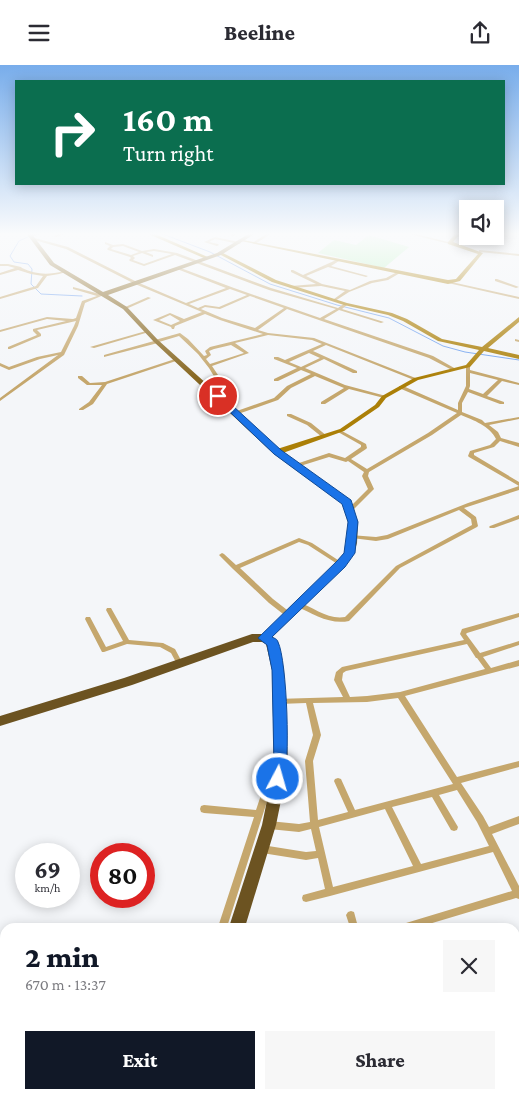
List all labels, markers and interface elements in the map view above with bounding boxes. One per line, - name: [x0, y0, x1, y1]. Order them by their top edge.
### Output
- icon: menu: [25, 19, 53, 47]
- icon: share: [466, 19, 494, 47]
- text: Beeline: [224, 20, 295, 45]
- icon: right: [40, 100, 105, 165]
- text: 160 m: [123, 100, 213, 139]
- text: Turn right: [123, 141, 214, 166]
- map controls: [459, 200, 504, 245]
- button: sound: [459, 200, 504, 245]
- pin: [197, 375, 239, 417]
- icon: arrive: [204, 382, 232, 410]
- position arrow: [251, 752, 303, 804]
- speed limit sign: 80: [90, 843, 155, 908]
- text: 69: [34, 856, 61, 883]
- text: km/h: [35, 881, 60, 895]
- text: 2 min: [25, 940, 99, 973]
- button: close: [443, 940, 495, 992]
- text: 670 m · 13:37: [25, 976, 106, 993]
- button: Exit: [25, 1031, 255, 1089]
- button: Share: [265, 1031, 495, 1089]

